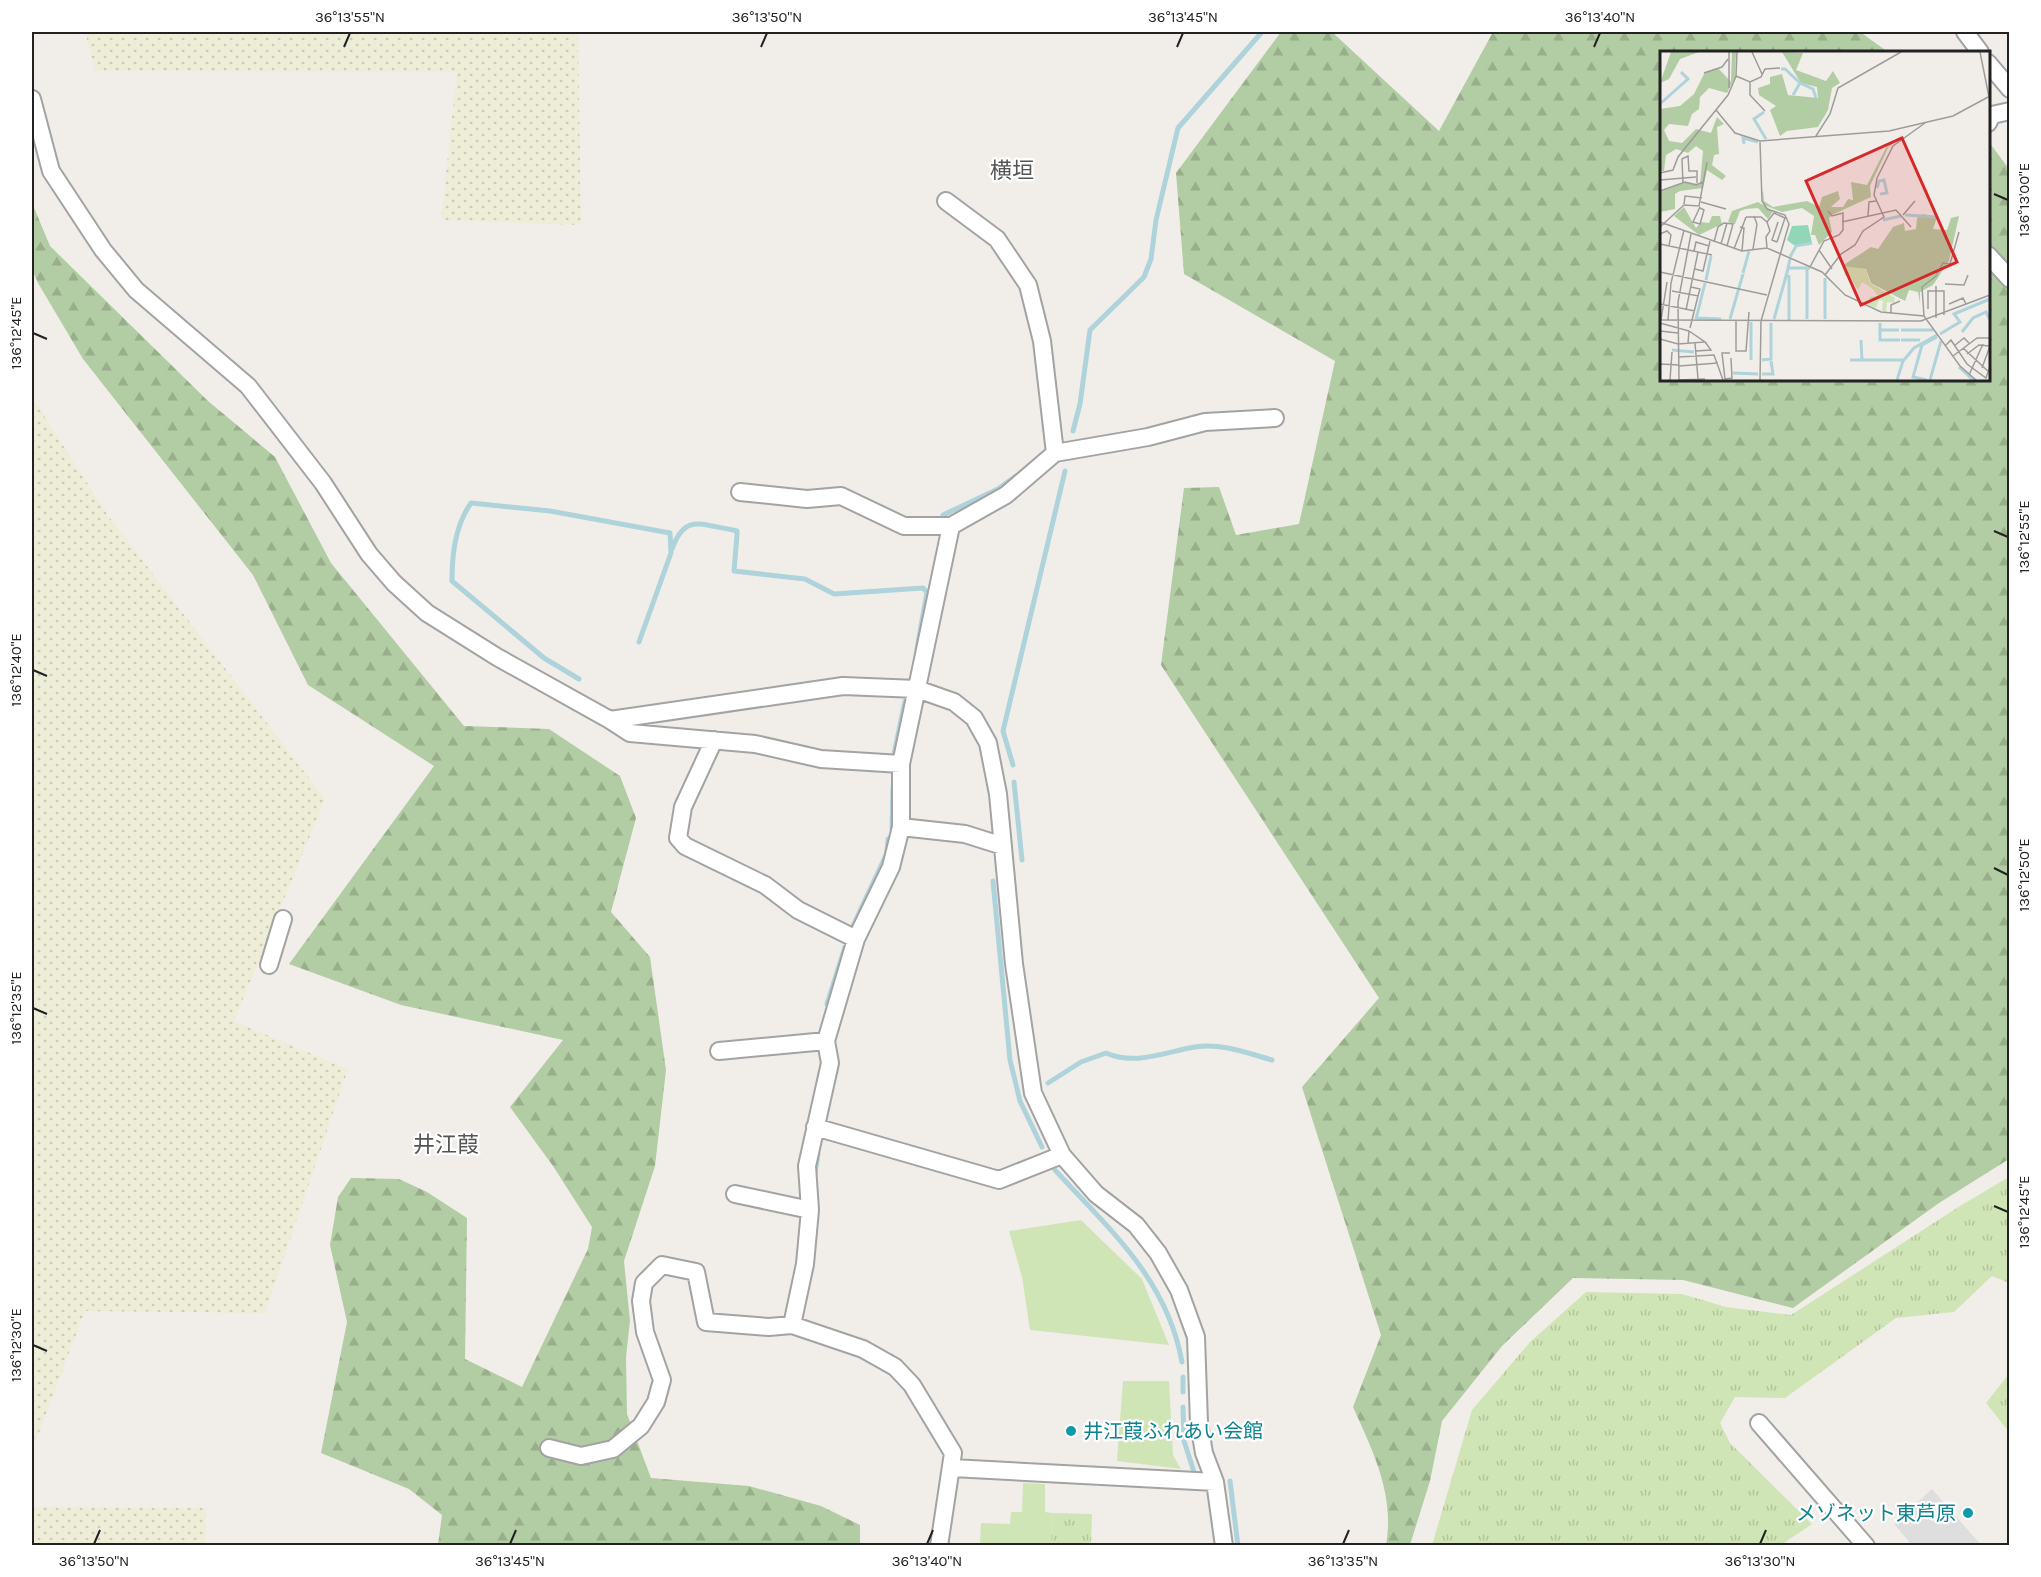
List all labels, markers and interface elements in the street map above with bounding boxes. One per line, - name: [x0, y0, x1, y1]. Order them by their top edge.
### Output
- text: 36°13'55"N: [315, 8, 385, 26]
- text: 36°13'50"N: [732, 8, 802, 26]
- text: 36°13'45"N: [1148, 8, 1218, 26]
- text: 36°13'40"N: [1565, 8, 1635, 26]
- inset map: [1660, 51, 1990, 381]
- district label: 横垣: [990, 158, 1034, 184]
- text: 136°13'00"E: [2015, 163, 2033, 237]
- text: 136°12'45"E: [7, 296, 25, 370]
- text: 136°12'55"E: [2015, 500, 2033, 574]
- text: 136°12'40"E: [7, 633, 25, 707]
- text: 136°12'50"E: [2015, 838, 2033, 912]
- text: 136°12'35"E: [7, 971, 25, 1045]
- district label: 井江葭: [413, 1132, 479, 1158]
- text: 136°12'45"E: [2015, 1175, 2033, 1249]
- text: 136°12'30"E: [7, 1308, 25, 1382]
- place label: 井江葭ふれあい会館: [1083, 1420, 1263, 1443]
- marker: 井江葭ふれあい会館: [1064, 1424, 1078, 1438]
- place label: メゾネット東芦原: [1796, 1502, 1956, 1525]
- marker: メゾネット東芦原: [1961, 1506, 1975, 1520]
- text: 36°13'50"N: [59, 1552, 129, 1570]
- text: 36°13'45"N: [475, 1552, 545, 1570]
- text: 36°13'40"N: [892, 1552, 962, 1570]
- text: 36°13'35"N: [1308, 1552, 1378, 1570]
- text: 36°13'30"N: [1725, 1552, 1796, 1570]

